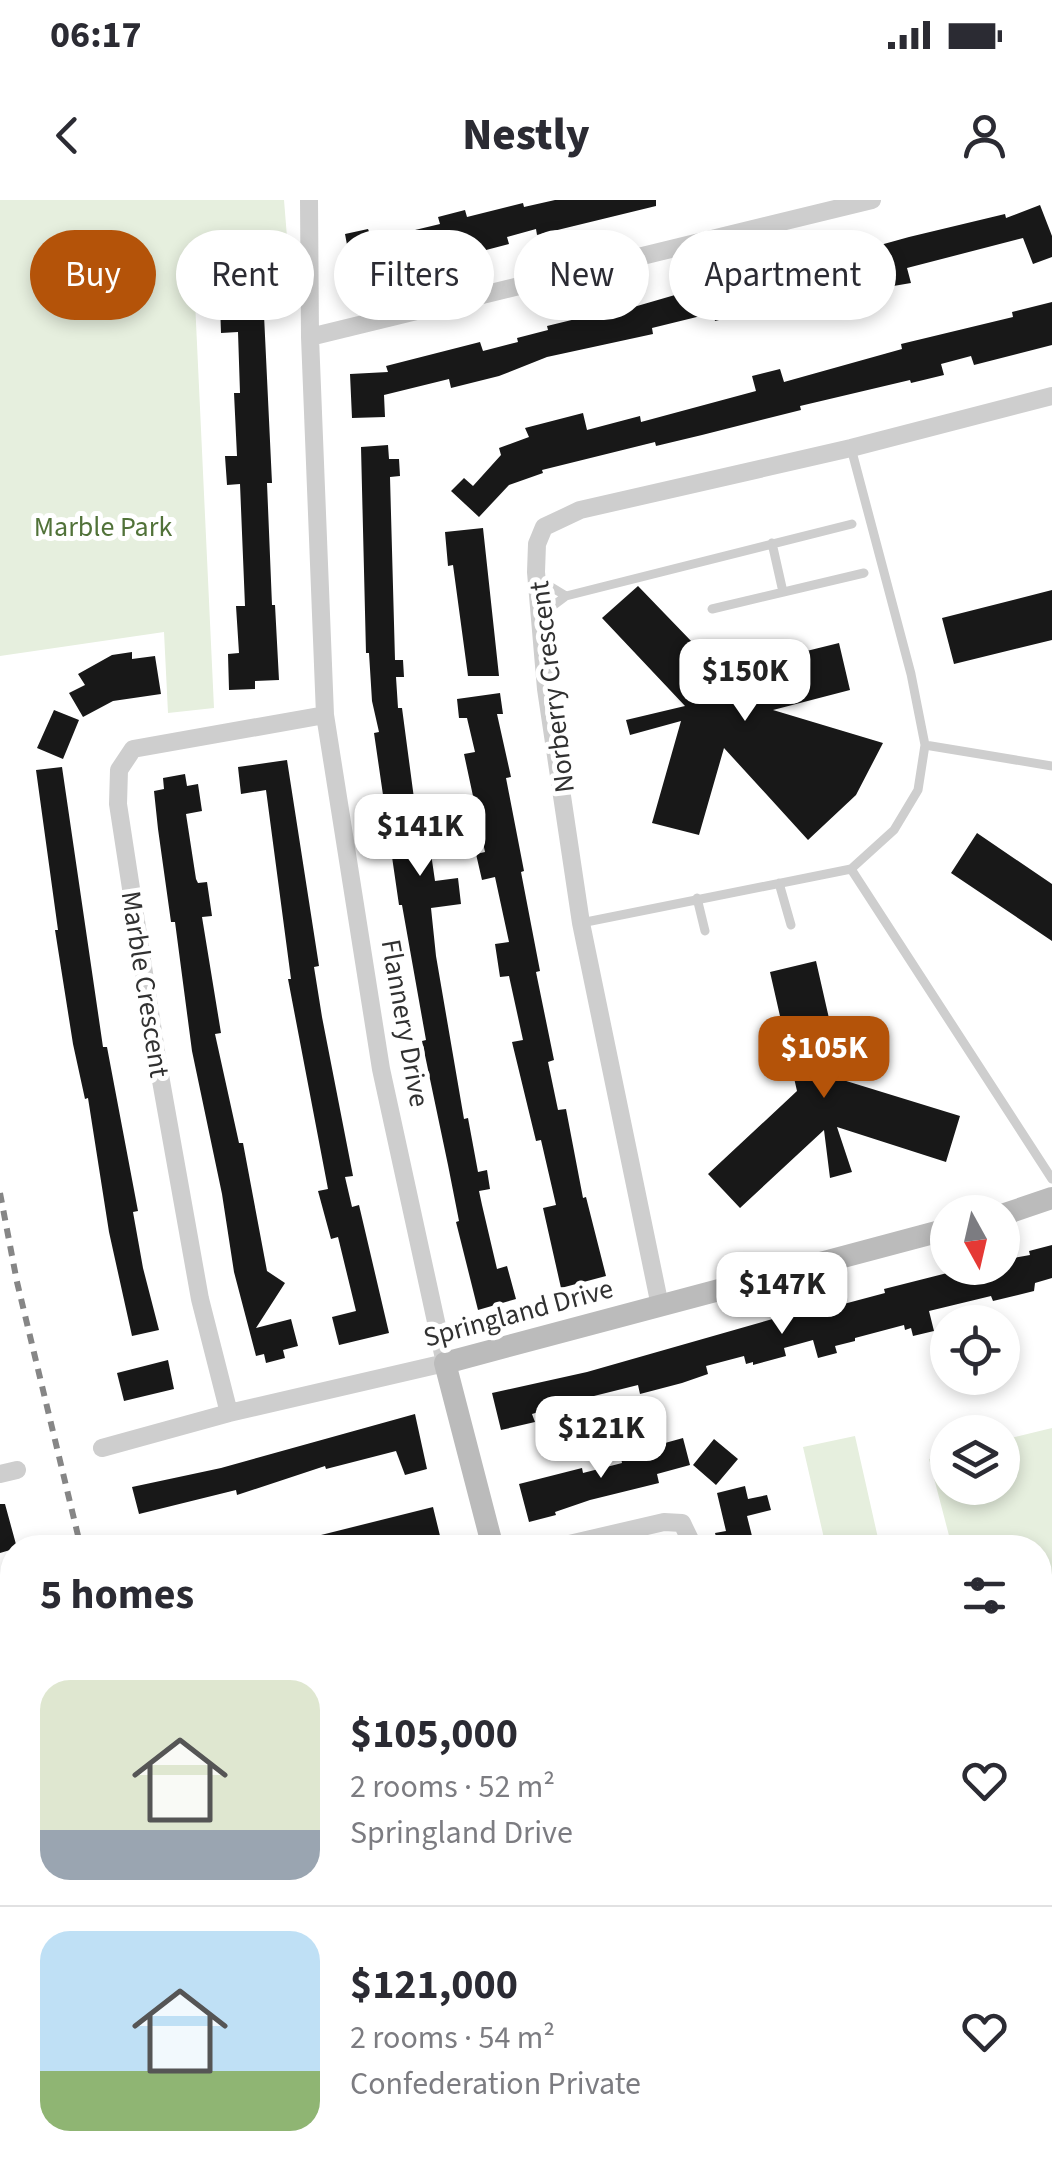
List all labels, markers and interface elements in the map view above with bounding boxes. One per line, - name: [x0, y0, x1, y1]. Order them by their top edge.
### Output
- text: 06:17: [50, 8, 142, 62]
- text: Nestly: [462, 103, 590, 167]
- icon: back: [40, 108, 95, 163]
- icon: person: [957, 108, 1012, 163]
- chip: Buy: [30, 230, 156, 320]
- chip: Rent: [176, 230, 314, 320]
- chip: Filters: [334, 230, 494, 320]
- chip: New: [514, 230, 649, 320]
- chip: Apartment: [669, 230, 896, 320]
- park label: Marble Park: [34, 507, 172, 547]
- street label: Norberry Crescent: [519, 578, 585, 795]
- pin: $150K: [675, 639, 815, 724]
- text: $150K: [701, 648, 789, 694]
- pin: $141K: [350, 794, 490, 879]
- text: $141K: [376, 803, 464, 849]
- street label: Marble Crescent: [111, 888, 180, 1081]
- street label: Flannery Drive: [371, 936, 439, 1110]
- pin: $105K: [754, 1016, 894, 1101]
- text: $105K: [780, 1025, 868, 1071]
- north arrow: [930, 1195, 1020, 1285]
- map controls: [930, 1195, 1020, 1505]
- pin: $147K: [712, 1252, 852, 1337]
- text: $147K: [738, 1261, 826, 1307]
- street label: Springland Drive: [419, 1268, 618, 1358]
- button: locate: [930, 1305, 1020, 1395]
- pin: $121K: [531, 1396, 671, 1481]
- text: $121K: [557, 1405, 645, 1451]
- button: layers: [930, 1415, 1020, 1505]
- text: 5 homes: [40, 1565, 194, 1625]
- icon: filters: [957, 1568, 1012, 1623]
- text: $105,000: [350, 1704, 518, 1764]
- icon: home: [120, 1720, 240, 1840]
- icon: heart: [957, 1753, 1012, 1808]
- text: 2 rooms · 52 m²: [350, 1764, 555, 1810]
- text: Springland Drive: [350, 1810, 573, 1856]
- text: $121,000: [350, 1955, 518, 2015]
- icon: home: [120, 1971, 240, 2091]
- icon: heart: [957, 2004, 1012, 2059]
- text: 2 rooms · 54 m²: [350, 2015, 555, 2061]
- text: Confederation Private: [350, 2061, 641, 2107]

